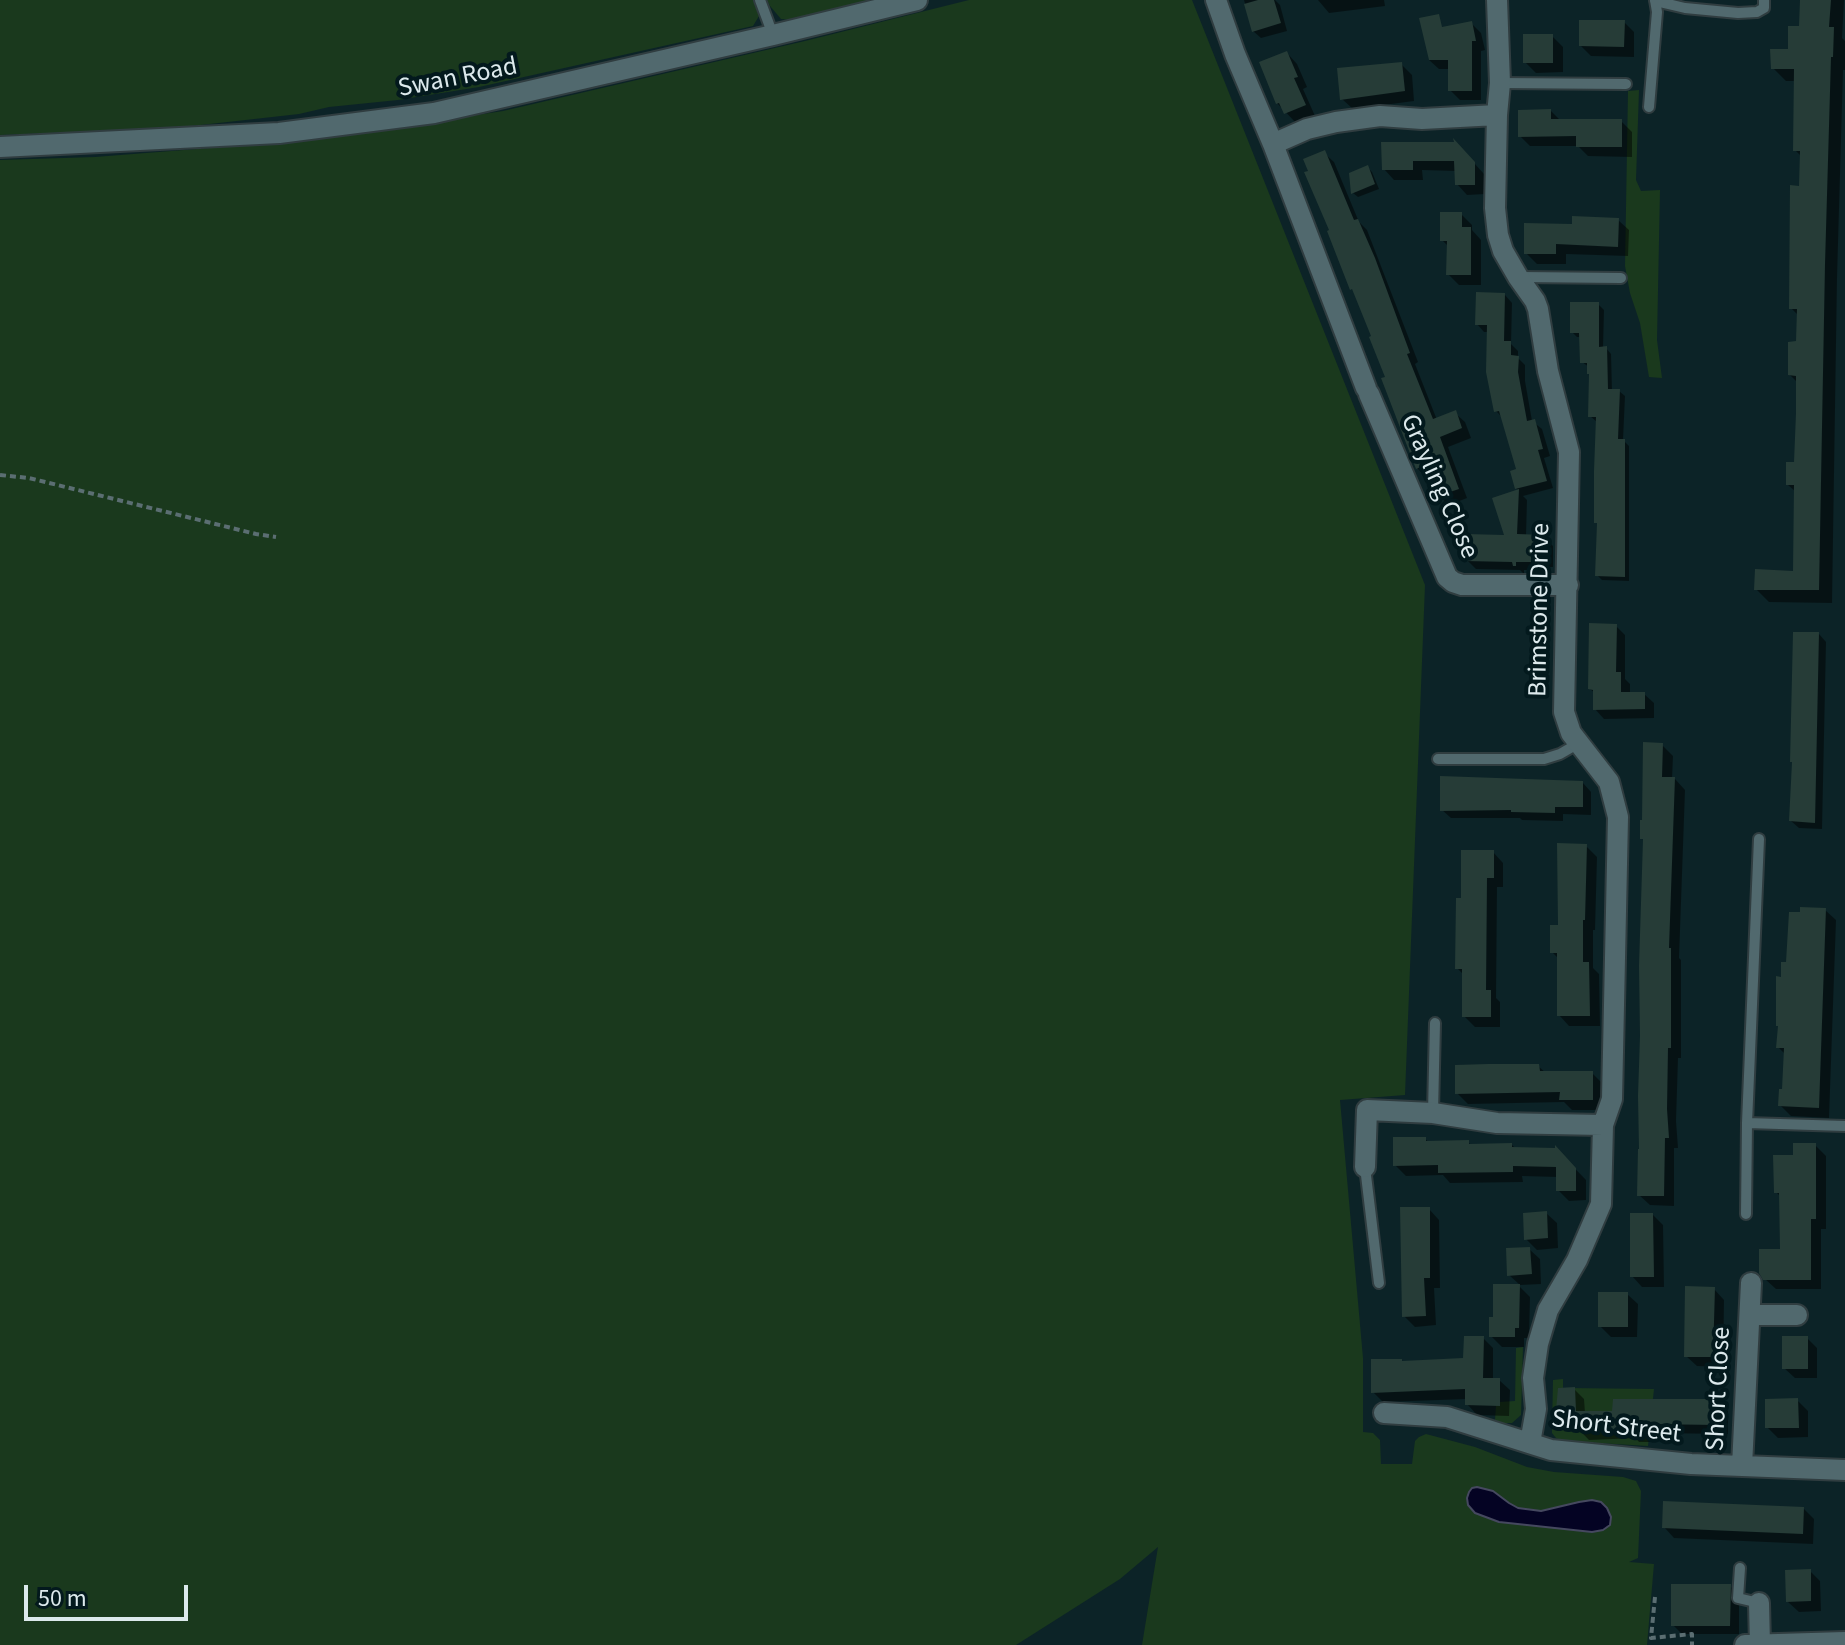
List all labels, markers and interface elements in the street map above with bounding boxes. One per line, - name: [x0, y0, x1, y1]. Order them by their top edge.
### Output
- street label: Swan Road: [396, 52, 520, 106]
- street label: Grayling Close: [1392, 410, 1484, 564]
- street label: Brimstone Drive: [1524, 523, 1558, 697]
- street label: Short Close: [1701, 1326, 1739, 1452]
- street label: Short Street: [1549, 1405, 1683, 1451]
- scale bar: [28, 1569, 192, 1619]
- text: 50 m: [38, 1581, 87, 1616]

